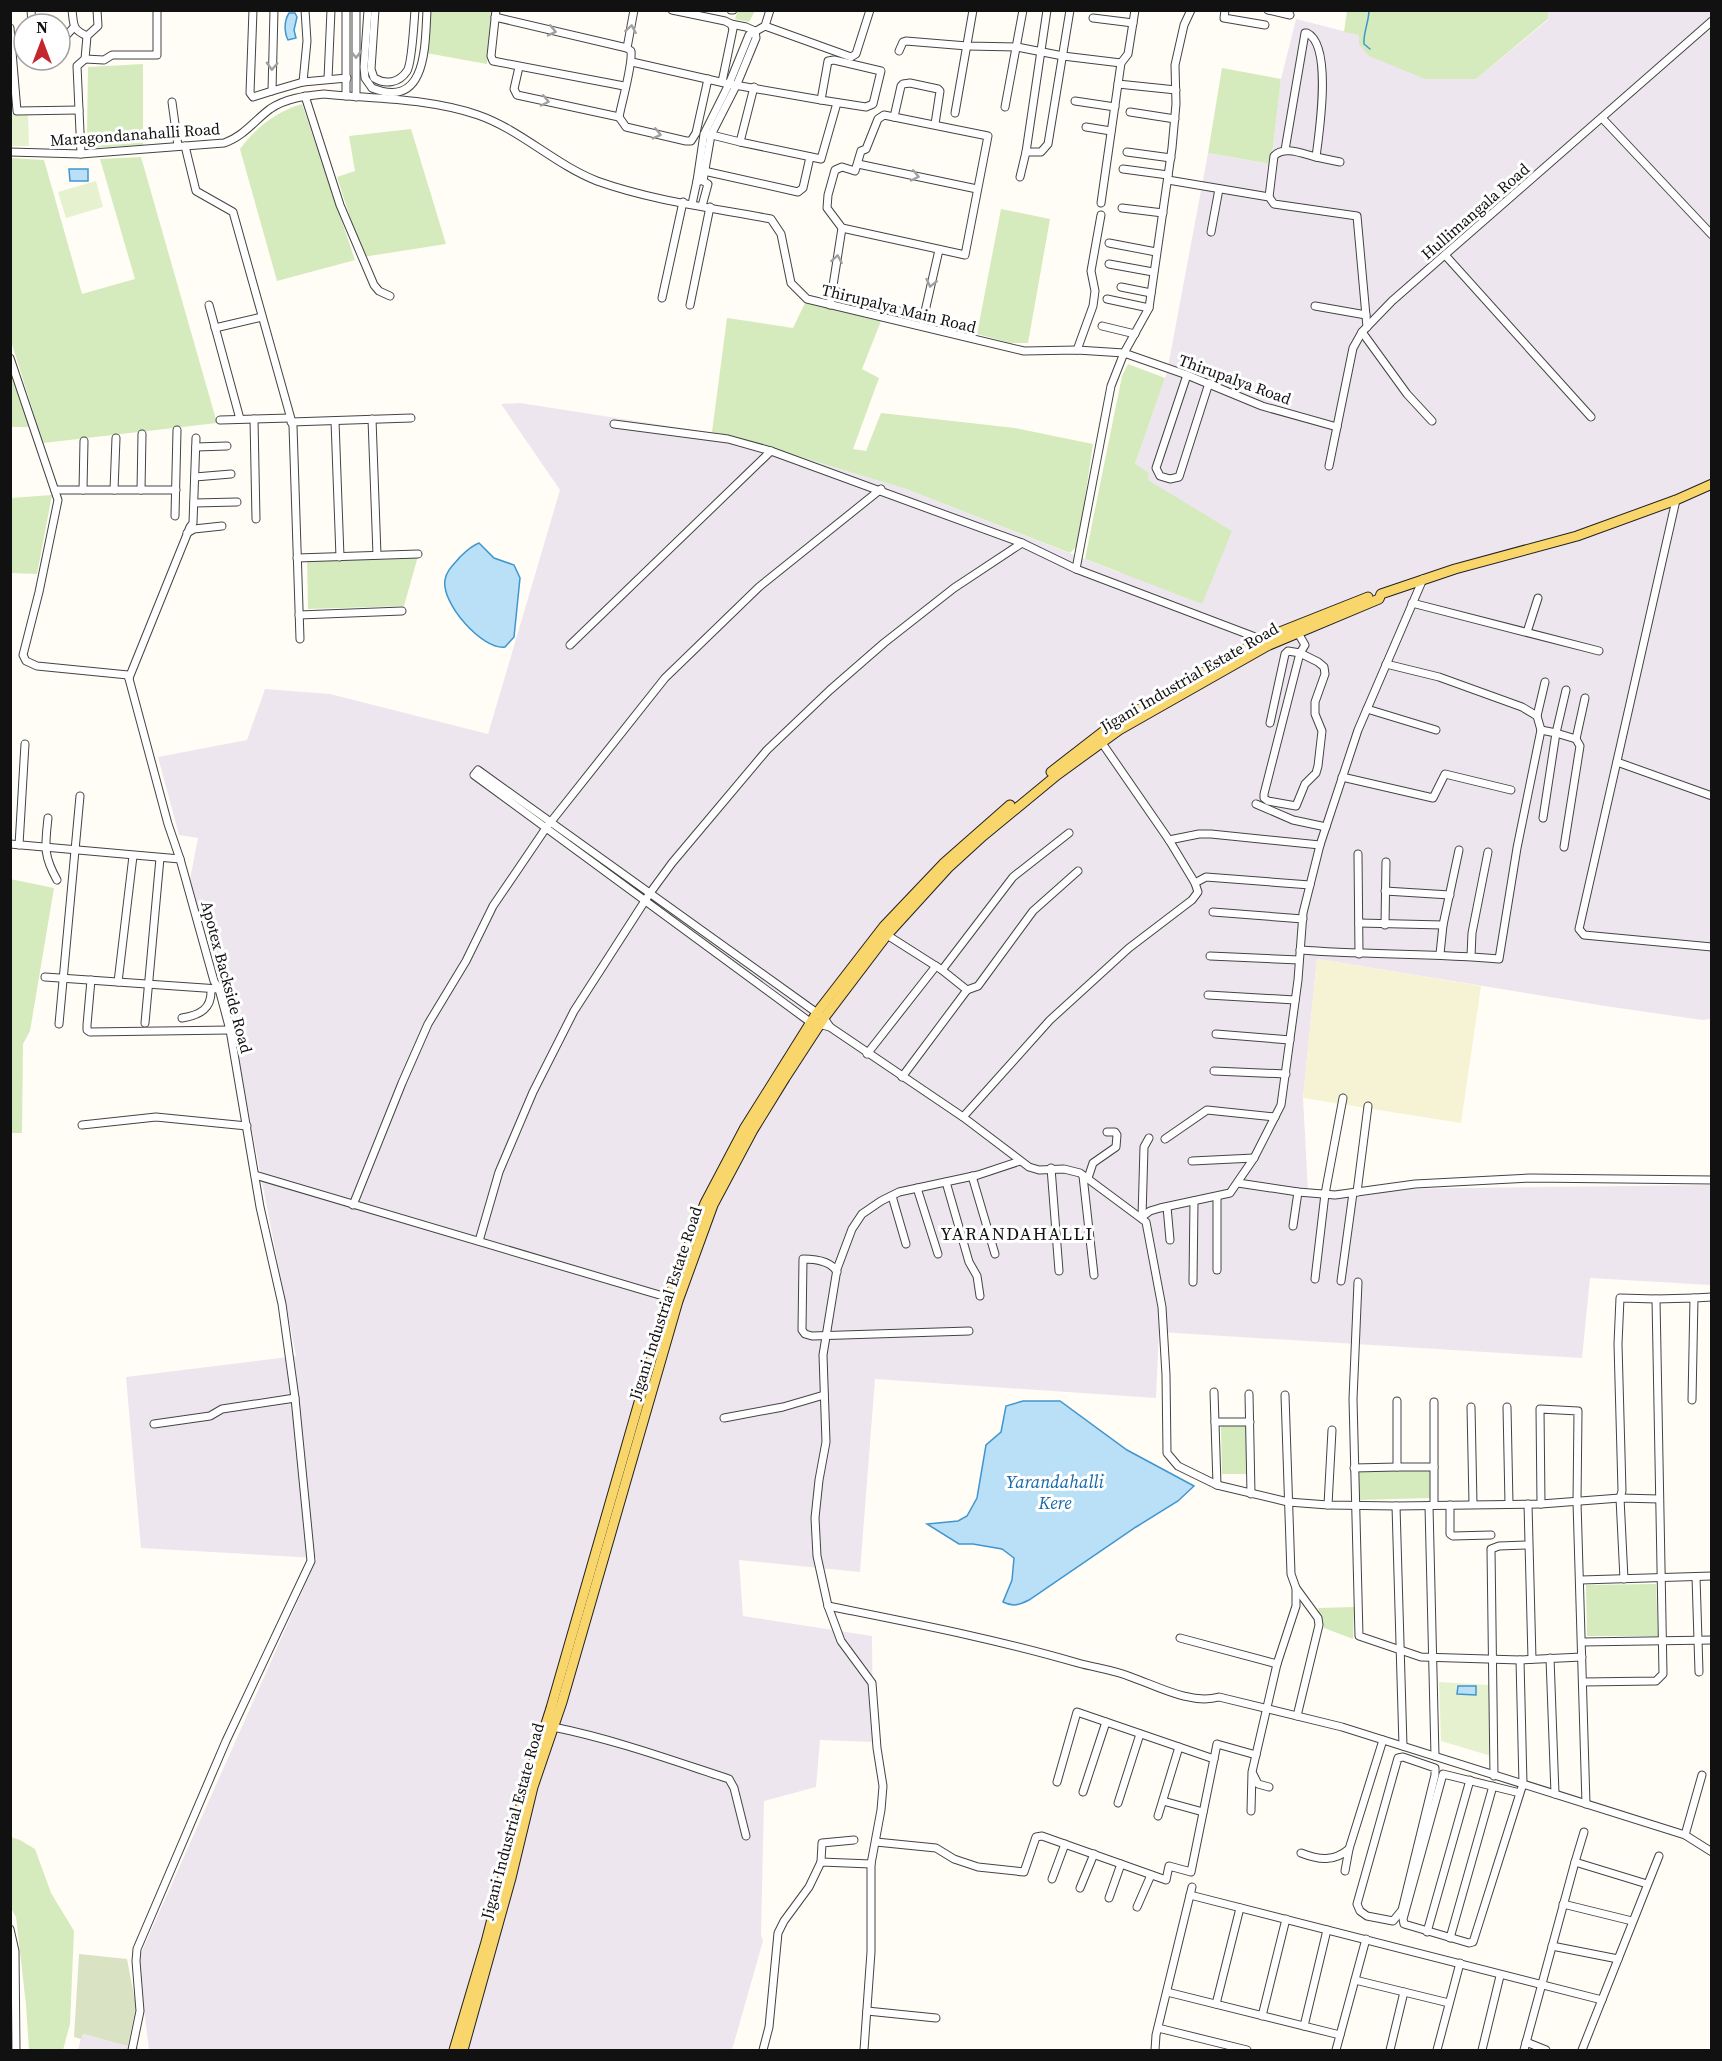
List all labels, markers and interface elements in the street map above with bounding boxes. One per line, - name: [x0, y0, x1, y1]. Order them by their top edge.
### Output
- north arrow: [12, 12, 72, 72]
- text: N: [36, 16, 48, 38]
- one-way arrow: [547, 23, 557, 36]
- one-way arrow: [624, 25, 636, 34]
- one-way arrow: [350, 49, 362, 58]
- one-way arrow: [266, 62, 279, 71]
- one-way arrow: [540, 94, 550, 107]
- street label: Maragondanahalli Road: [49, 117, 221, 151]
- one-way arrow: [652, 127, 662, 140]
- street label: Hullimangala Road: [1416, 158, 1534, 264]
- one-way arrow: [910, 169, 920, 182]
- one-way arrow: [830, 254, 843, 264]
- street label: Thirupalya Main Road: [819, 278, 979, 338]
- one-way arrow: [925, 278, 938, 288]
- street label: Thirupalya Road: [1176, 348, 1294, 410]
- street label: Jigani Industrial Estate Road: [1095, 617, 1282, 738]
- street label: Apotex Backside Road: [196, 898, 258, 1056]
- street label: Jigani Industrial Estate Road: [623, 1203, 707, 1404]
- district label: YARANDAHALLI: [940, 1221, 1094, 1246]
- water label: Yarandahalli Kere: [1006, 1469, 1104, 1515]
- street label: Jigani Industrial Estate Road: [475, 1720, 549, 1923]

